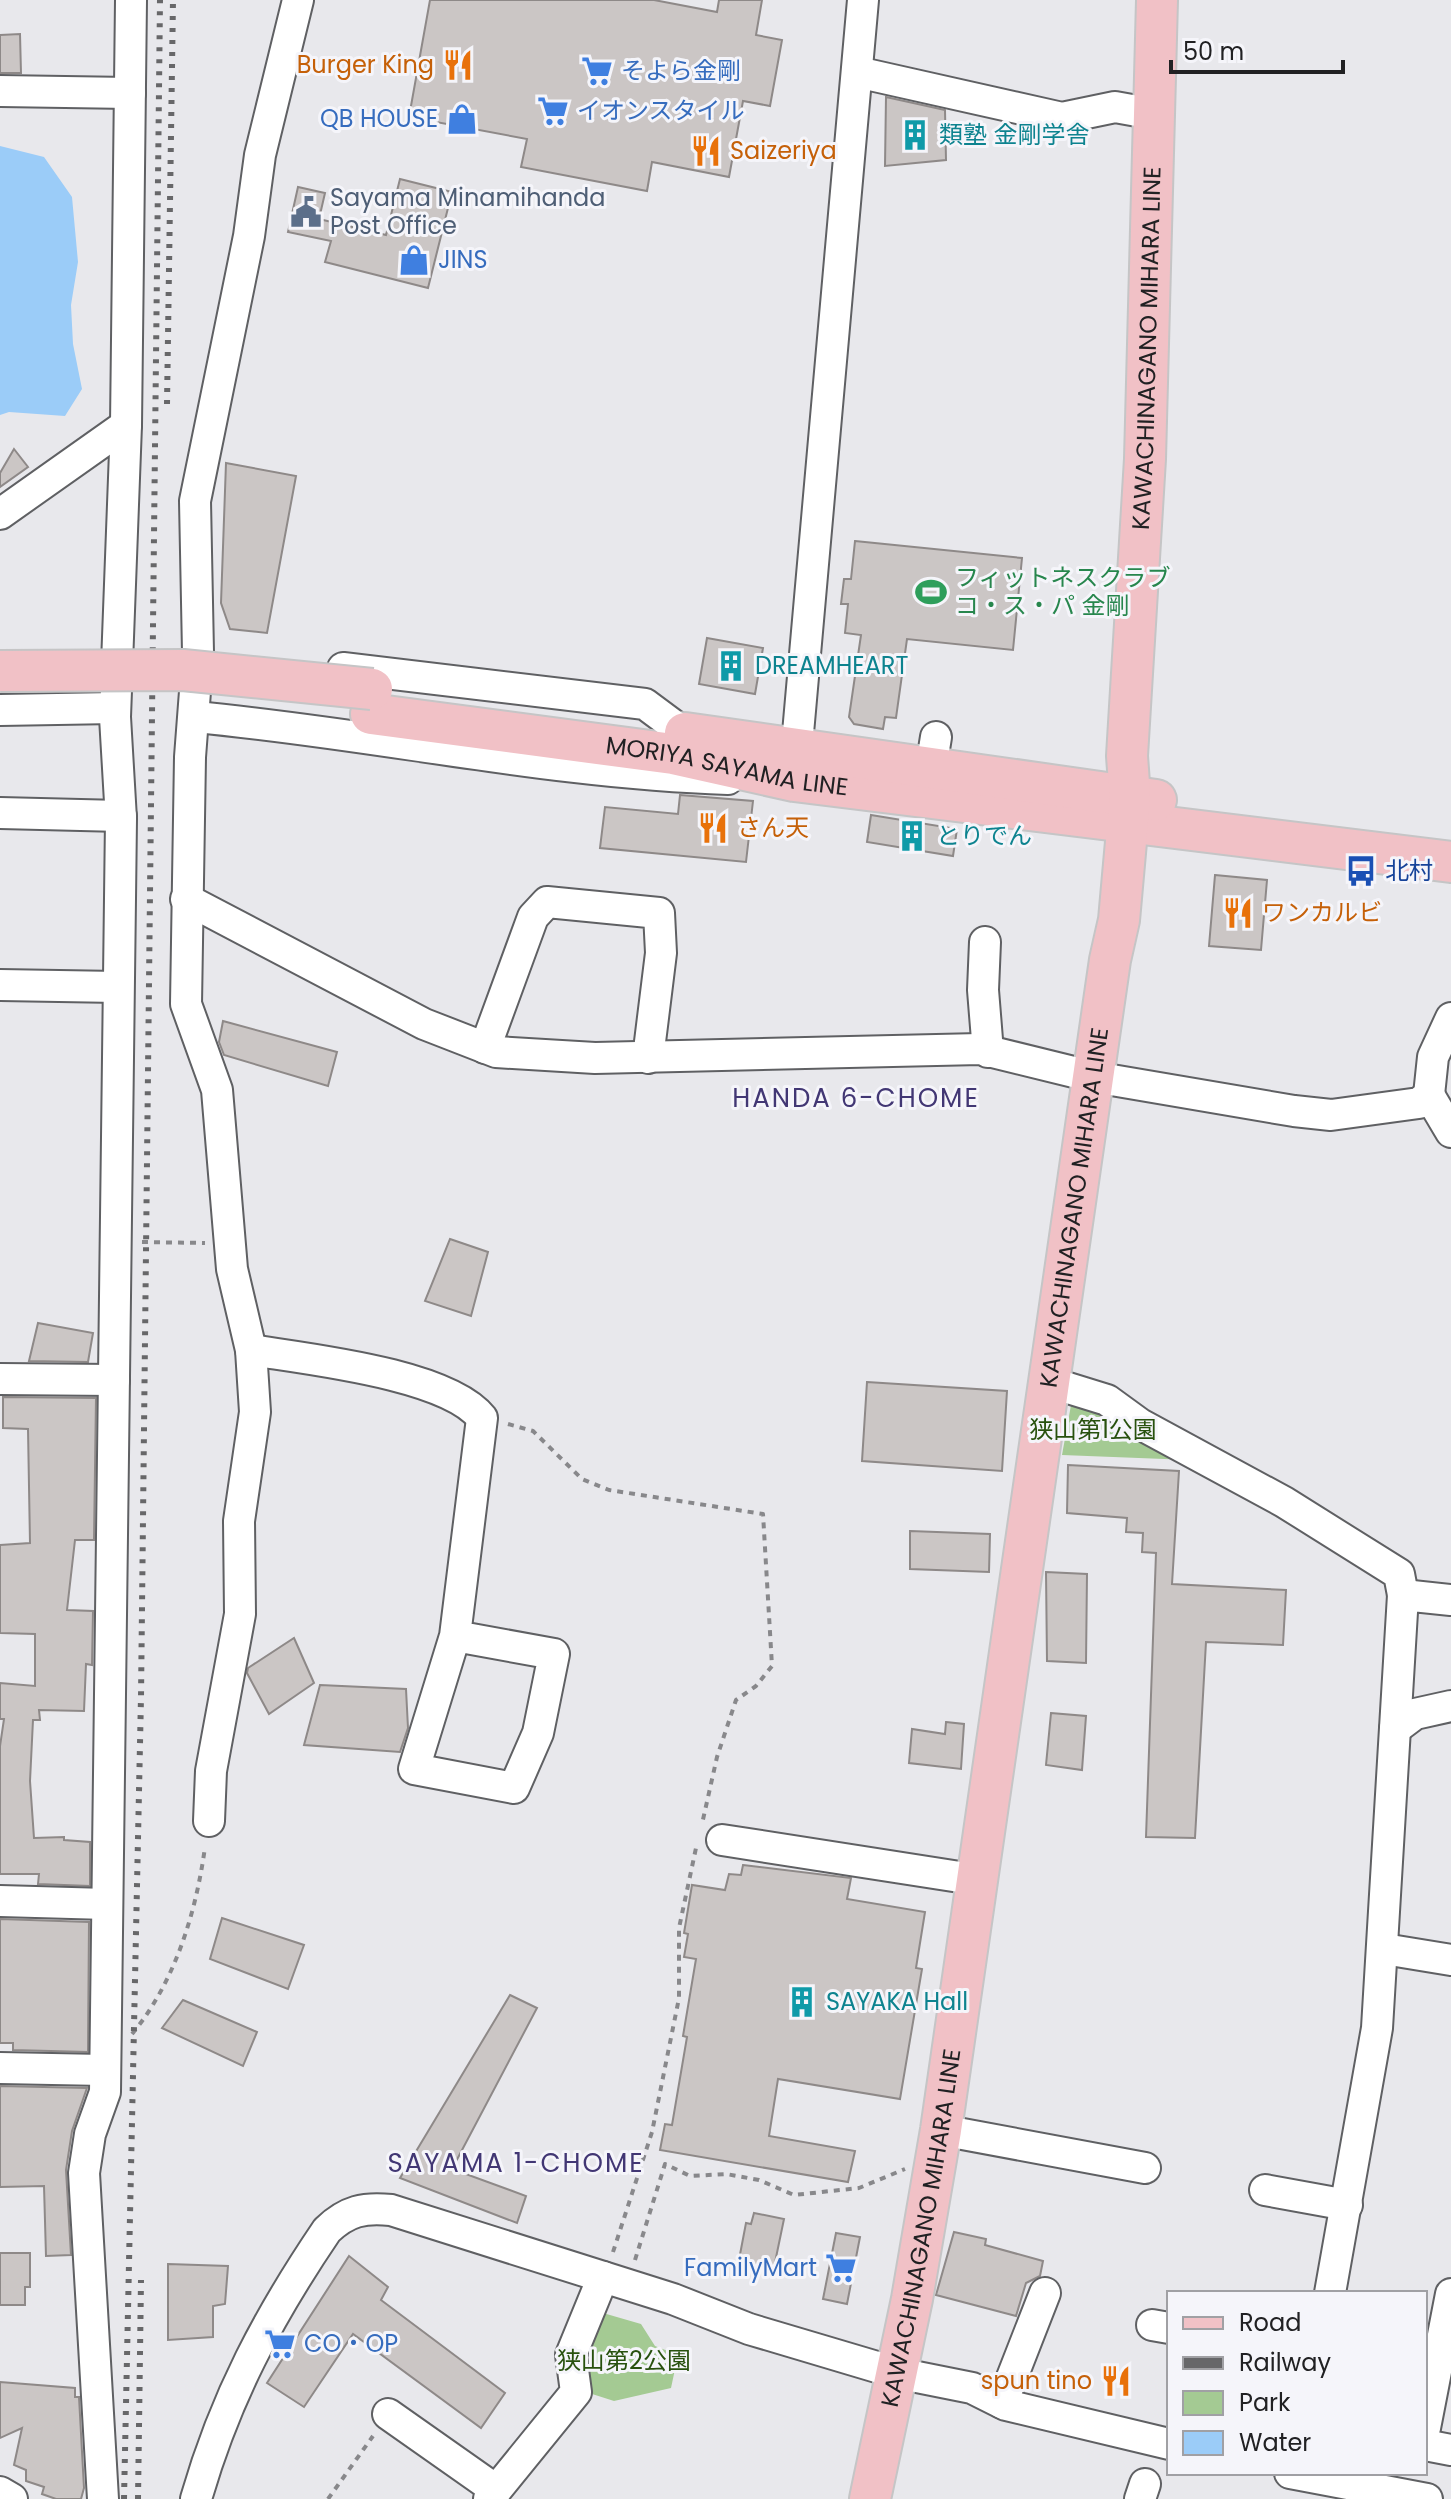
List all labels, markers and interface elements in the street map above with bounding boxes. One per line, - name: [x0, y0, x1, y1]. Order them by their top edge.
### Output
- scale bar: [1171, 24, 1343, 74]
- text: 50 m: [1183, 35, 1244, 68]
- place label: Burger King: [297, 48, 434, 81]
- restaurant icon: Burger King: [441, 48, 475, 82]
- supermarket icon: そよら金剛: [580, 54, 614, 88]
- place label: そよら金剛: [621, 54, 741, 87]
- supermarket icon: イオンスタイル: [536, 94, 570, 128]
- place label: イオンスタイル: [577, 94, 745, 127]
- place label: QB HOUSE: [320, 102, 438, 135]
- shop icon: QB HOUSE: [445, 102, 479, 136]
- building icon: 類塾 金剛学舎: [898, 118, 932, 152]
- place label: 類塾 金剛学舎: [939, 118, 1089, 151]
- restaurant icon: Saizeriya: [689, 134, 723, 168]
- place label: Saizeriya: [730, 134, 837, 167]
- street label: KAWACHINAGANO MIHARA LINE: [1124, 166, 1169, 531]
- place label: Sayama Minamihanda Post Office: [330, 181, 606, 242]
- public building icon: Sayama Minamihanda Post Office: [289, 195, 323, 229]
- shop icon: JINS: [397, 243, 431, 277]
- place label: JINS: [438, 243, 488, 276]
- place label: フィットネスクラブ コ・ス・パ 金剛: [955, 561, 1171, 622]
- sports icon: フィットネスクラブ コ・ス・パ 金剛: [914, 575, 948, 609]
- building icon: DREAMHEART: [714, 649, 748, 683]
- place label: DREAMHEART: [755, 649, 908, 682]
- street label: MORIYA SAYAMA LINE: [604, 728, 850, 804]
- restaurant icon: さん天: [696, 811, 730, 845]
- place label: さん天: [737, 811, 809, 844]
- building icon: とりでん: [895, 819, 929, 853]
- place label: とりでん: [936, 819, 1032, 852]
- bus stop icon: 北村: [1344, 854, 1378, 888]
- place label: 北村: [1385, 854, 1433, 887]
- restaurant icon: ワンカルビ: [1221, 896, 1255, 930]
- place label: ワンカルビ: [1262, 896, 1382, 929]
- street label: KAWACHINAGANO MIHARA LINE: [1031, 1025, 1116, 1390]
- district label: HANDA 6-CHOME: [732, 1080, 980, 1116]
- park label: 狭山第1公園: [1029, 1413, 1157, 1446]
- building icon: SAYAKA Hall: [785, 1985, 819, 2019]
- place label: SAYAKA Hall: [826, 1985, 968, 2018]
- street label: KAWACHINAGANO MIHARA LINE: [873, 2047, 969, 2410]
- district label: SAYAMA 1-CHOME: [387, 2145, 645, 2181]
- place label: FamilyMart: [684, 2251, 817, 2284]
- supermarket icon: FamilyMart: [824, 2251, 858, 2285]
- legend: [1167, 2291, 1427, 2475]
- text: Road: [1239, 2306, 1301, 2339]
- supermarket icon: CO・OP: [263, 2327, 297, 2361]
- place label: CO・OP: [304, 2327, 398, 2360]
- park label: 狭山第2公園: [557, 2344, 691, 2377]
- text: Railway: [1239, 2346, 1332, 2379]
- place label: spun tino: [981, 2364, 1092, 2397]
- restaurant icon: spun tino: [1099, 2364, 1133, 2398]
- text: Park: [1239, 2386, 1291, 2419]
- text: Water: [1239, 2426, 1311, 2459]

